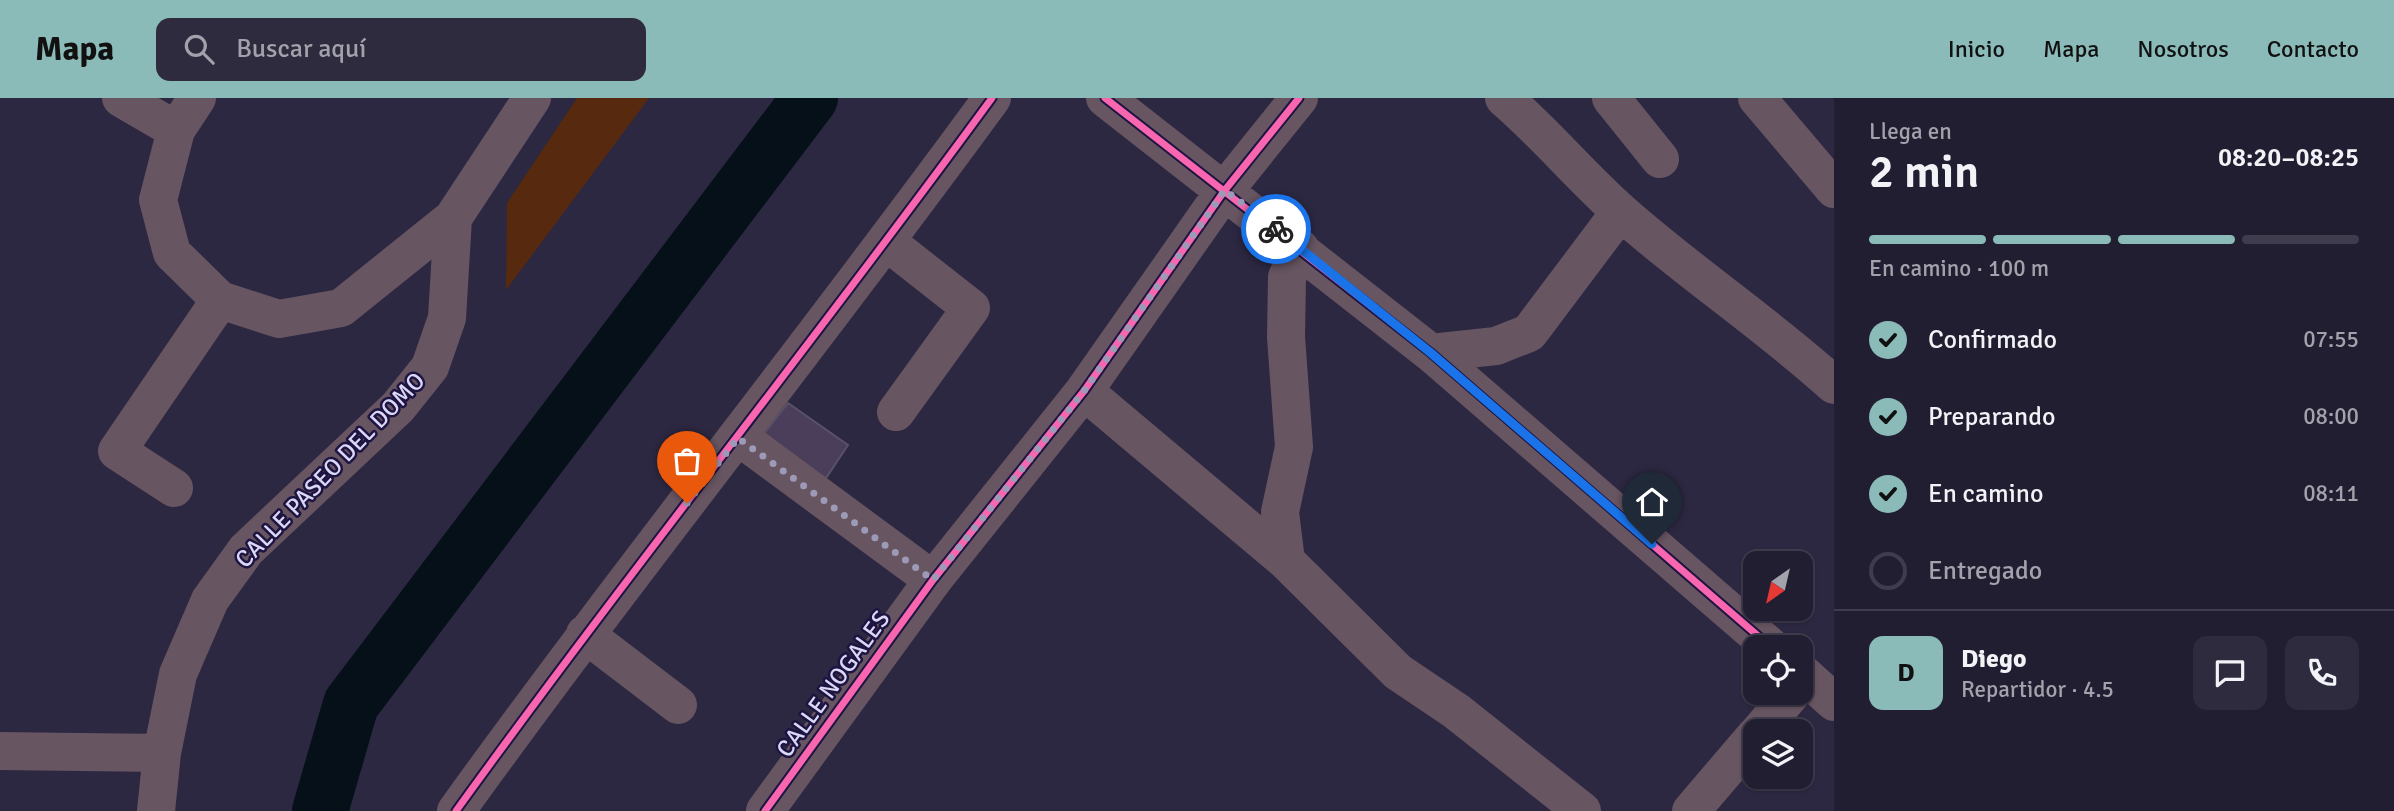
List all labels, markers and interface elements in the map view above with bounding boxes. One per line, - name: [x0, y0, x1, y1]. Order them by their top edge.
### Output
- search box: [156, 18, 646, 81]
- text: Mapa: [35, 29, 114, 70]
- icon: search: [180, 30, 218, 68]
- text: Buscar aquí: [236, 33, 366, 65]
- text: Inicio: [1948, 34, 2005, 64]
- text: Mapa: [2043, 34, 2099, 64]
- text: Nosotros: [2137, 34, 2229, 64]
- text: Contacto: [2267, 34, 2359, 64]
- text: Llega en: [1869, 117, 1952, 146]
- text: 08:20–08:25: [2218, 142, 2359, 174]
- text: 2 min: [1869, 144, 1979, 200]
- courier: [1241, 194, 1311, 264]
- icon: bike: [1257, 210, 1295, 248]
- text: En camino · 100 m: [1869, 254, 2049, 283]
- icon: check: [1869, 321, 1907, 359]
- text: Confirmado: [1928, 324, 2057, 356]
- text: 07:55: [2303, 325, 2359, 354]
- street label: CALLE PASEO DEL DOMO: [229, 366, 431, 574]
- icon: check: [1869, 398, 1907, 436]
- text: Preparando: [1928, 401, 2055, 433]
- text: 08:00: [2303, 402, 2359, 431]
- pin: [657, 431, 717, 503]
- icon: bag: [668, 442, 706, 480]
- pin: [1622, 472, 1682, 544]
- icon: check: [1869, 475, 1907, 513]
- text: En camino: [1928, 478, 2044, 510]
- text: 08:11: [2303, 479, 2359, 508]
- icon: home: [1633, 483, 1671, 521]
- north arrow: [1743, 551, 1813, 621]
- map controls: [1743, 551, 1813, 789]
- text: Entregado: [1928, 555, 2042, 587]
- street label: CALLE NOGALES: [770, 605, 896, 763]
- button: locate: [1743, 635, 1813, 705]
- button: chat: [2193, 636, 2267, 710]
- button: phone: [2285, 636, 2359, 710]
- text: Diego: [1961, 643, 2027, 675]
- text: D: [1897, 657, 1915, 689]
- text: Repartidor · 4.5: [1961, 675, 2114, 704]
- button: layers: [1743, 719, 1813, 789]

